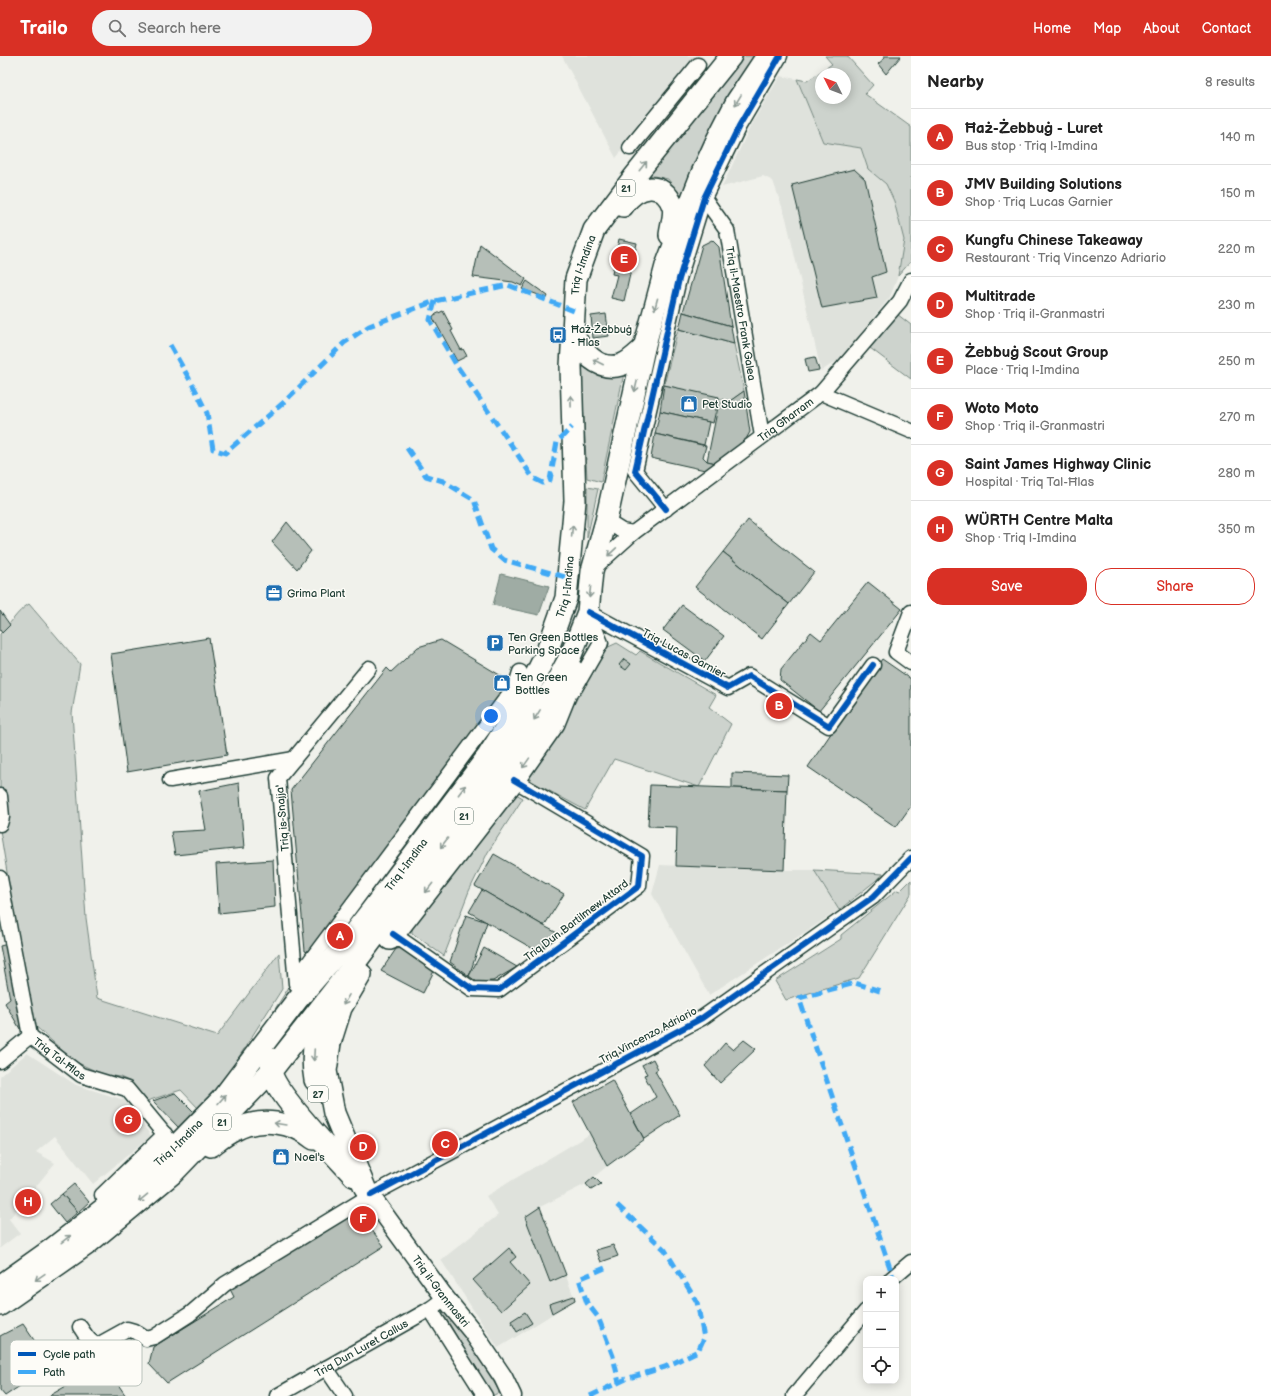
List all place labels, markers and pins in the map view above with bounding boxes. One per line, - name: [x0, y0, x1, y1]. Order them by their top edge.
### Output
- pin: E: [611, 244, 637, 274]
- place label: Ħaż-Żebbuġ - Ħlas: [571, 323, 632, 349]
- bus stop icon: Ħaż-Żebbuġ - Ħlas: [548, 325, 568, 345]
- shop icon: Pet Studio: [679, 394, 699, 414]
- place label: Pet Studio: [702, 398, 752, 411]
- office icon: Grima Plant: [264, 583, 284, 603]
- place label: Grima Plant: [287, 587, 346, 600]
- place label: Ten Green Bottles Parking Space: [508, 631, 599, 657]
- parking icon: Ten Green Bottles Parking Space: [485, 633, 505, 653]
- place label: Ten Green Bottles: [515, 671, 567, 697]
- shop icon: Ten Green Bottles: [492, 673, 512, 693]
- pin: B: [766, 691, 792, 721]
- pin: A: [327, 921, 353, 951]
- pin: G: [115, 1105, 141, 1135]
- pin: C: [432, 1129, 458, 1159]
- pin: D: [350, 1132, 376, 1162]
- shop icon: Noel's: [271, 1147, 291, 1167]
- place label: Noel's: [294, 1151, 325, 1164]
- pin: H: [15, 1187, 41, 1217]
- pin: F: [350, 1204, 376, 1234]

